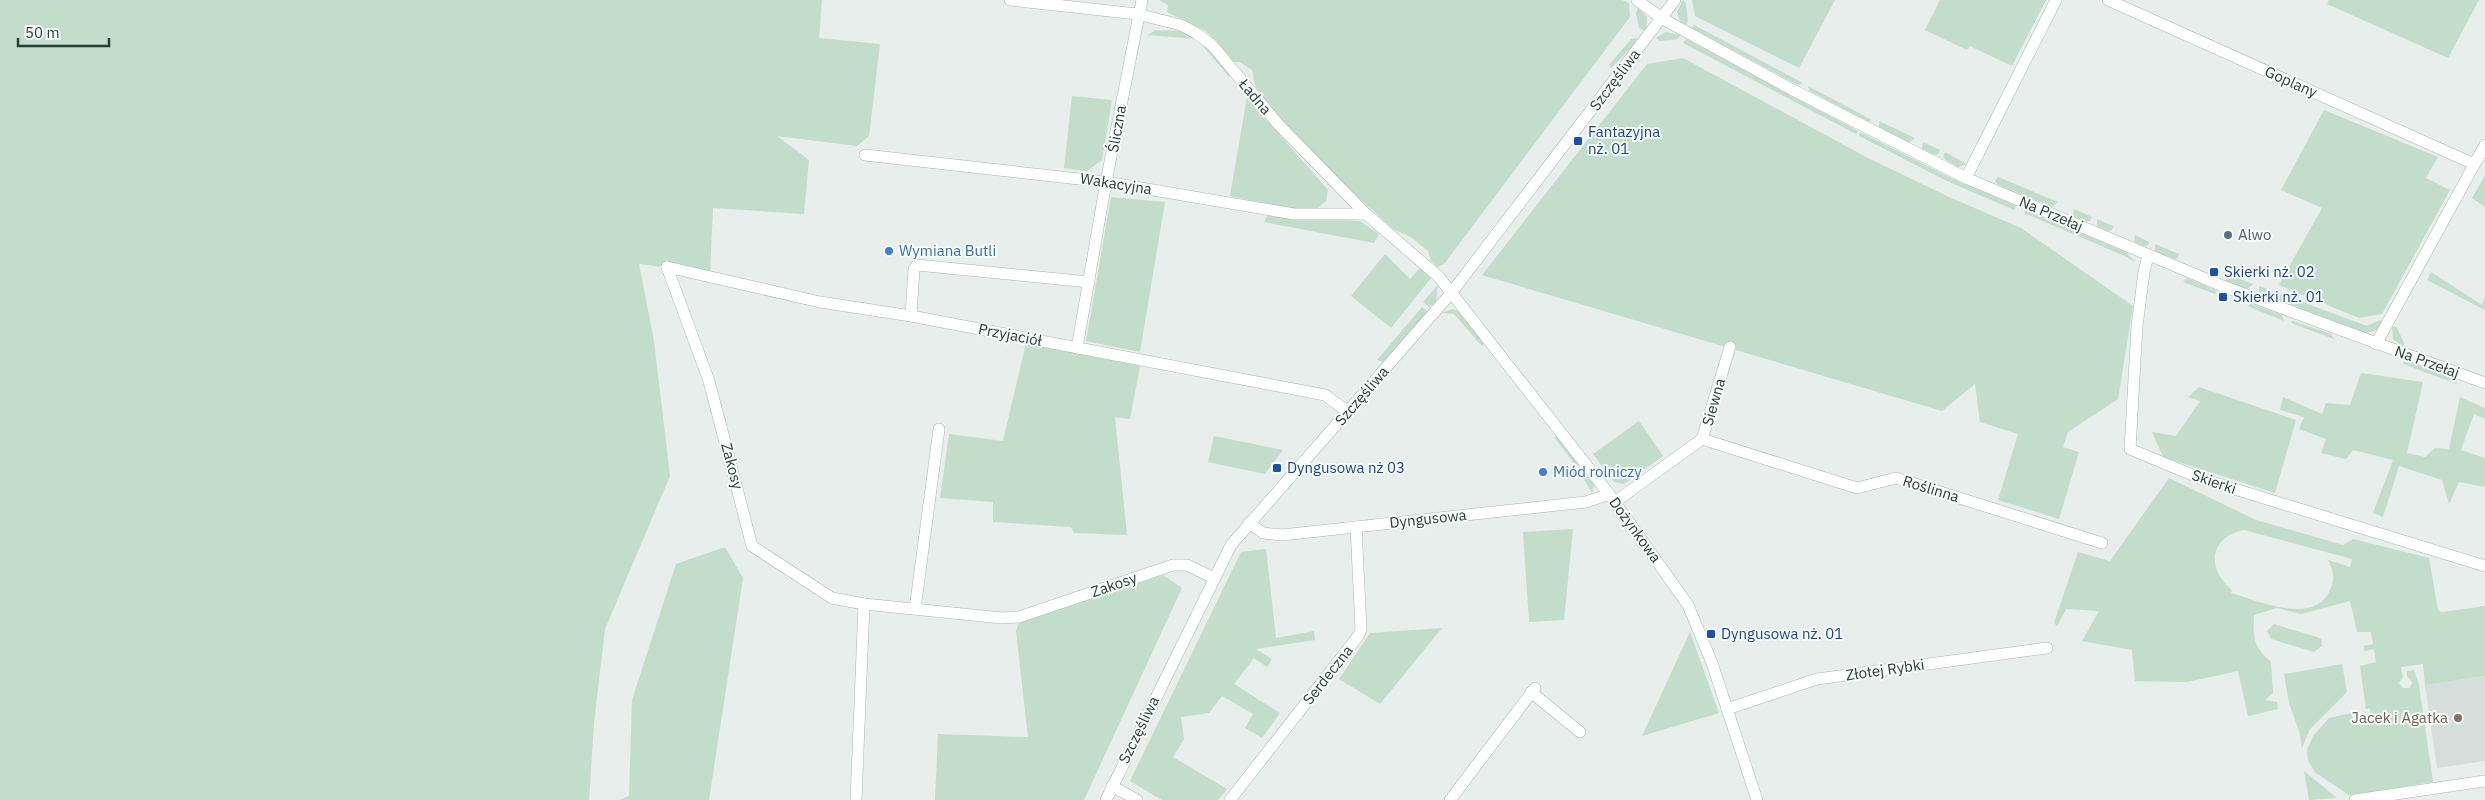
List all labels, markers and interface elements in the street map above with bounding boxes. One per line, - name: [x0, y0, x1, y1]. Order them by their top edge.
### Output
- scale bar: [18, 15, 109, 47]
- text: 50 m: [25, 23, 60, 42]
- street label: Szczęśliwa: [1585, 45, 1644, 114]
- street label: Goplany: [2262, 62, 2321, 102]
- street label: Ładna: [1234, 74, 1276, 118]
- street label: Śliczna: [1103, 104, 1130, 154]
- place label: Fantazyjna nż. 01: [1588, 122, 1660, 158]
- marker: Fantazyjna nż. 01: [1572, 135, 1584, 147]
- street label: Wakacyjna: [1079, 168, 1153, 199]
- street label: Na Przełaj: [2016, 192, 2086, 235]
- place label: Alwo: [2238, 225, 2271, 244]
- marker: Alwo: [2222, 229, 2234, 241]
- place label: Wymiana Butli: [899, 241, 996, 260]
- marker: Wymiana Butli: [883, 245, 895, 257]
- place label: Skierki nż. 02: [2224, 262, 2315, 281]
- marker: Skierki nż. 02: [2208, 266, 2220, 278]
- place label: Skierki nż. 01: [2233, 287, 2324, 306]
- marker: Skierki nż. 01: [2217, 291, 2229, 303]
- street label: Przyjaciół: [977, 319, 1044, 350]
- street label: Na Przełaj: [2392, 341, 2462, 382]
- street label: Szczęśliwa: [1331, 362, 1393, 429]
- street label: Siewna: [1698, 376, 1729, 428]
- street label: Zakosy: [717, 441, 748, 492]
- place label: Dyngusowa nż 03: [1287, 458, 1405, 477]
- marker: Dyngusowa nż 03: [1271, 462, 1283, 474]
- place label: Miód rolniczy: [1553, 462, 1642, 481]
- street label: Skierki: [2189, 465, 2239, 498]
- marker: Miód rolniczy: [1537, 466, 1549, 478]
- street label: Roślinna: [1901, 471, 1962, 506]
- street label: Dożynkowa: [1605, 493, 1666, 566]
- street label: Dyngusowa: [1388, 505, 1467, 532]
- street label: Zakosy: [1088, 568, 1140, 601]
- place label: Dyngusowa nż. 01: [1721, 624, 1843, 643]
- marker: Dyngusowa nż. 01: [1705, 628, 1717, 640]
- street label: Serdeczna: [1298, 641, 1357, 708]
- street label: Złotej Rybki: [1844, 655, 1926, 684]
- street label: Szczęśliwa: [1114, 693, 1163, 767]
- place label: Jacek i Agatka: [2351, 708, 2448, 727]
- marker: Jacek i Agatka: [2452, 712, 2464, 724]

